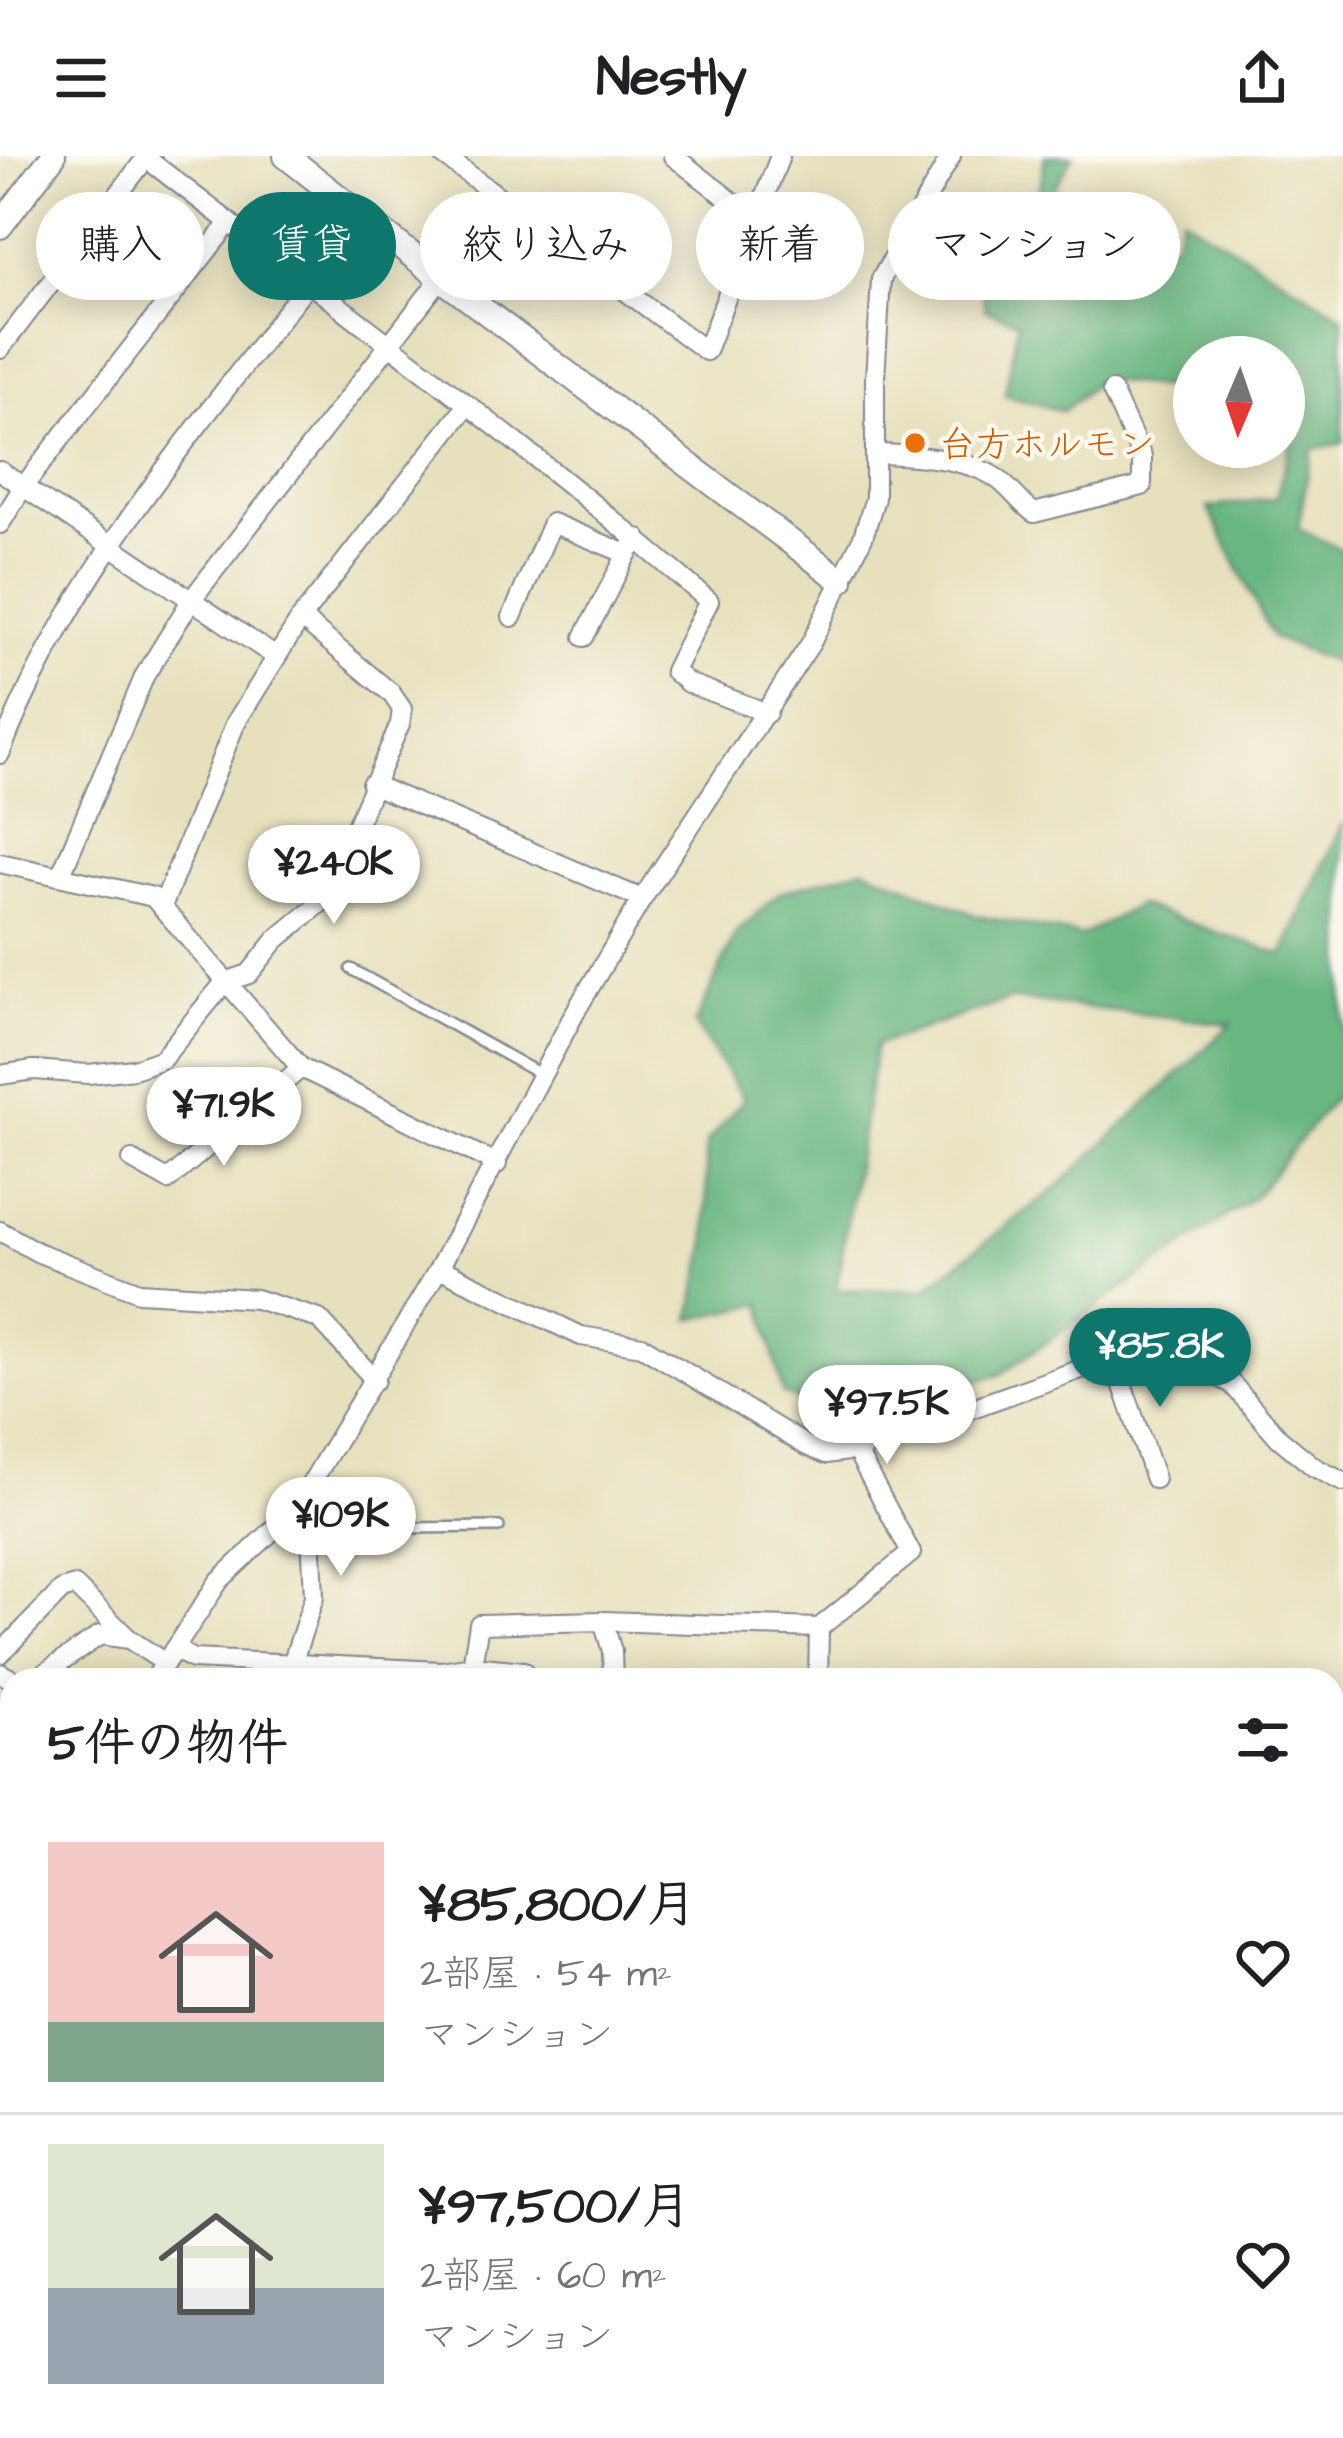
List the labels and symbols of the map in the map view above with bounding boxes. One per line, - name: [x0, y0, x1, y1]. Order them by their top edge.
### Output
- north arrow: [1173, 336, 1305, 468]
- place label: 台方ホルモン: [939, 420, 1155, 471]
- marker: 台方ホルモン: [902, 430, 928, 456]
- pin: ¥240K: [250, 825, 418, 927]
- pin: ¥71.9K: [126, 1067, 322, 1169]
- pin: ¥85.8K: [1062, 1308, 1258, 1410]
- pin: ¥97.5K: [789, 1365, 985, 1467]
- pin: ¥109K: [257, 1477, 425, 1579]

